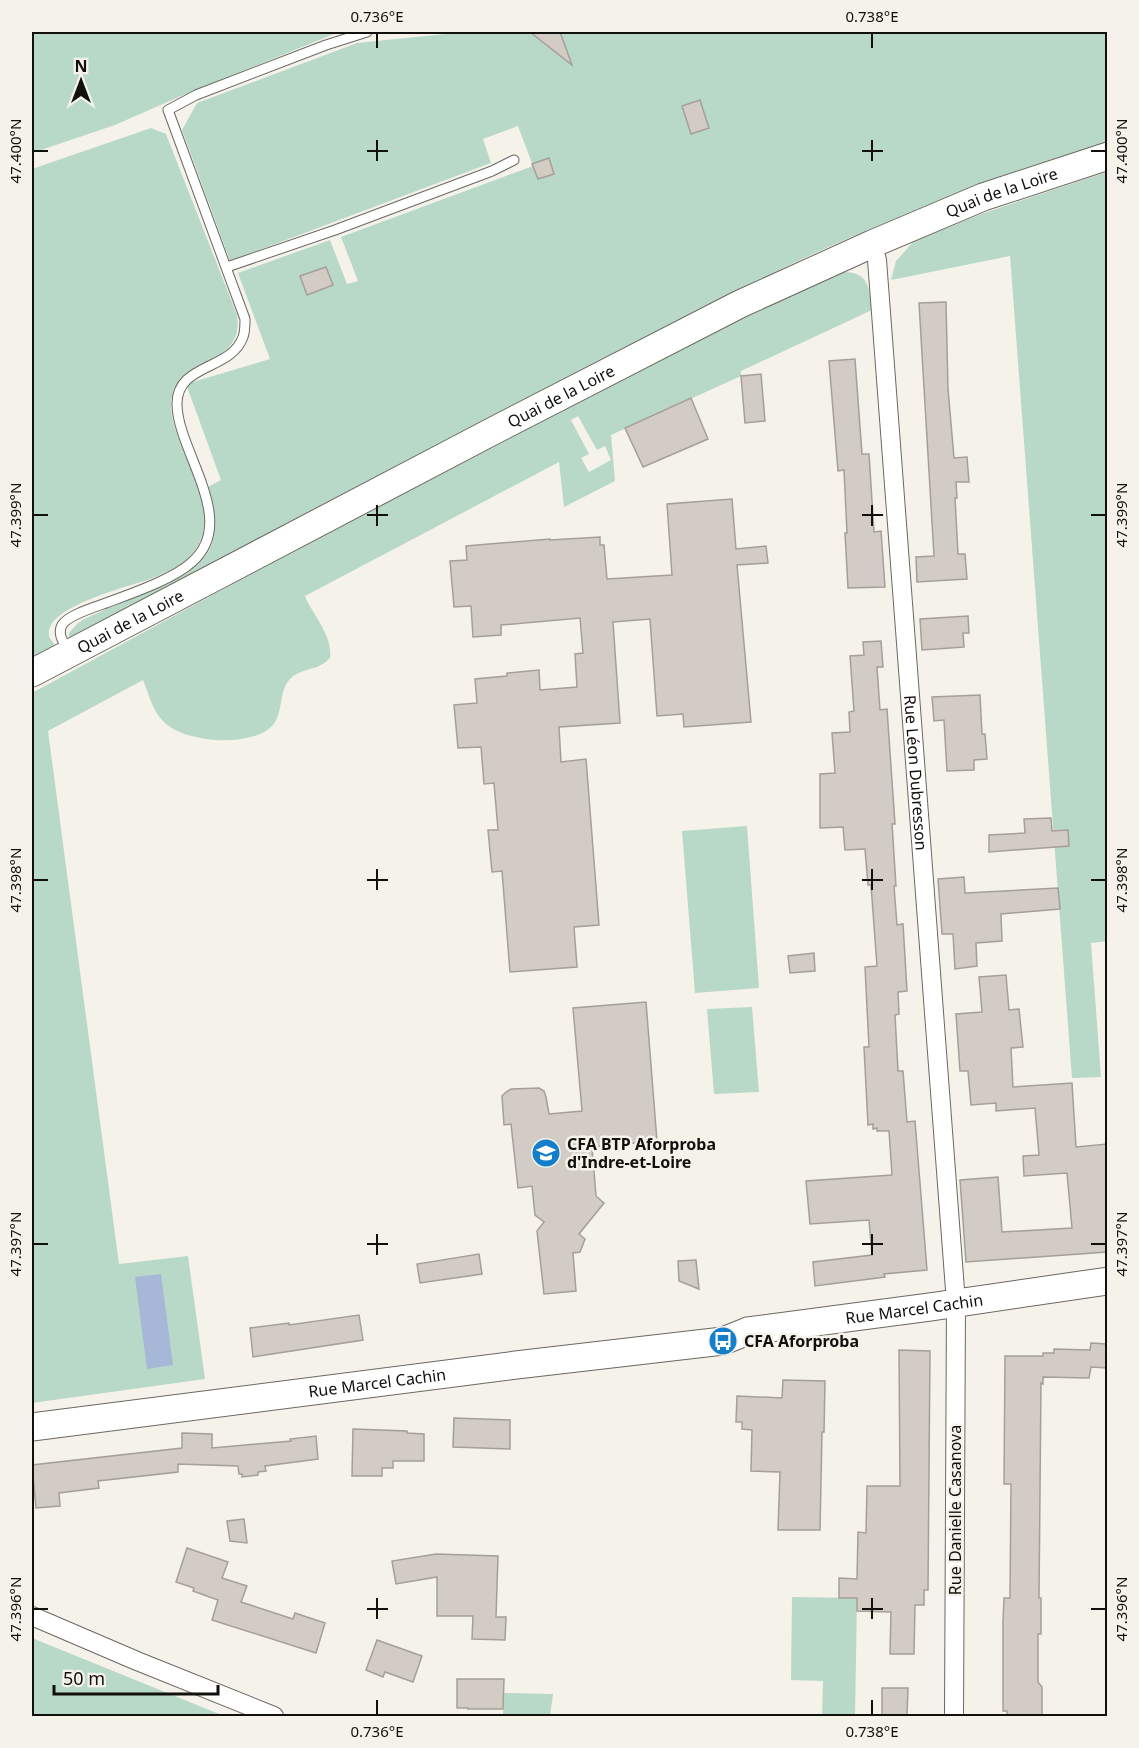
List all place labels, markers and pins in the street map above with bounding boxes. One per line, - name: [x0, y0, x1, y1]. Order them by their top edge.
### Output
- place label: CFA BTP Aforproba d'Indre-et-Loire: [567, 1133, 716, 1173]
- school or university icon: CFA BTP Aforproba d'Indre-et-Loire: [530, 1137, 562, 1169]
- bus stop icon: CFA Aforproba: [707, 1325, 739, 1357]
- place label: CFA Aforproba: [744, 1330, 859, 1352]

